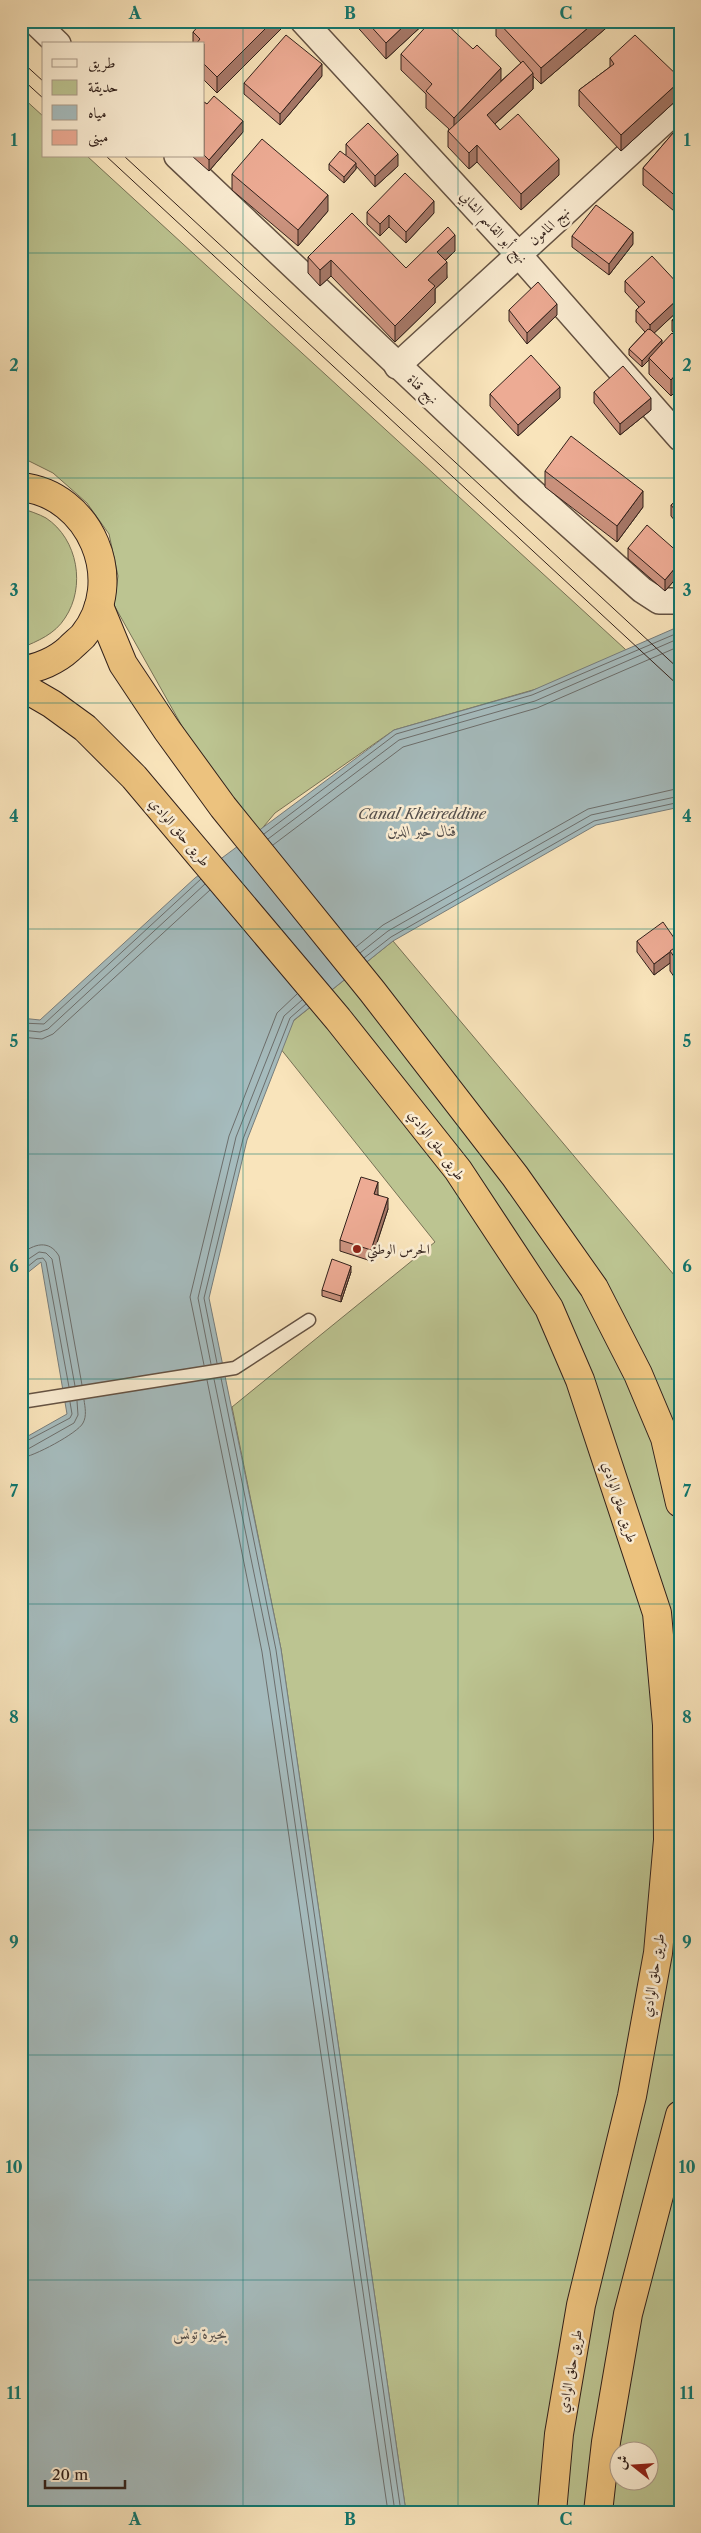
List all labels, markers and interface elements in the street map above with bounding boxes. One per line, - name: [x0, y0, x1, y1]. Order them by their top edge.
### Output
- text: A: [128, 3, 142, 23]
- text: B: [344, 3, 356, 23]
- text: C: [560, 3, 572, 23]
- legend: [42, 42, 205, 158]
- text: طريق: [88, 53, 115, 73]
- text: حديقة: [88, 77, 118, 96]
- text: مياه: [88, 103, 106, 122]
- text: مبنى: [88, 127, 108, 148]
- text: 1: [10, 130, 18, 150]
- text: 1: [683, 130, 691, 150]
- street label: نهج أبو القاسم الشابي: [453, 186, 532, 271]
- street label: نهج المامون: [525, 203, 576, 252]
- text: 2: [9, 355, 19, 375]
- text: 2: [682, 355, 692, 375]
- street label: نهج قناة: [401, 370, 442, 411]
- text: 3: [9, 580, 19, 600]
- text: 3: [682, 580, 692, 600]
- street label: طريق حلق الوادي: [144, 794, 214, 872]
- water label: Canal Kheireddine قنال خير الدين: [358, 804, 487, 840]
- text: 4: [9, 806, 19, 826]
- text: 4: [682, 806, 692, 826]
- text: 5: [10, 1031, 19, 1051]
- text: 5: [683, 1031, 692, 1051]
- street label: طريق حلق الوادي: [402, 1106, 470, 1186]
- place label: الحرس الوطني: [367, 1240, 430, 1262]
- marker: الحرس الوطني: [351, 1243, 363, 1255]
- text: 6: [9, 1256, 19, 1276]
- text: 6: [682, 1256, 692, 1276]
- street label: طريق حلق الوادي: [596, 1459, 642, 1546]
- text: 7: [10, 1481, 19, 1501]
- text: 7: [683, 1481, 692, 1501]
- text: 8: [9, 1707, 19, 1727]
- text: 8: [682, 1707, 692, 1727]
- text: 9: [9, 1932, 19, 1952]
- street label: طريق حلق الوادي: [638, 1932, 671, 2019]
- text: 9: [682, 1932, 692, 1952]
- text: 10: [5, 2157, 23, 2177]
- text: 10: [678, 2157, 696, 2177]
- water label: بحيرة تونس: [173, 2324, 228, 2344]
- street label: طريق حلق الوادي: [554, 2328, 589, 2415]
- text: 11: [7, 2383, 22, 2403]
- text: 11: [680, 2383, 695, 2403]
- north arrow: [608, 2440, 658, 2490]
- text: ش: [611, 2453, 632, 2471]
- scale bar: [45, 2458, 125, 2490]
- text: 20 m: [52, 2465, 88, 2484]
- text: A: [128, 2509, 142, 2529]
- text: B: [344, 2509, 356, 2529]
- text: C: [560, 2509, 572, 2529]

